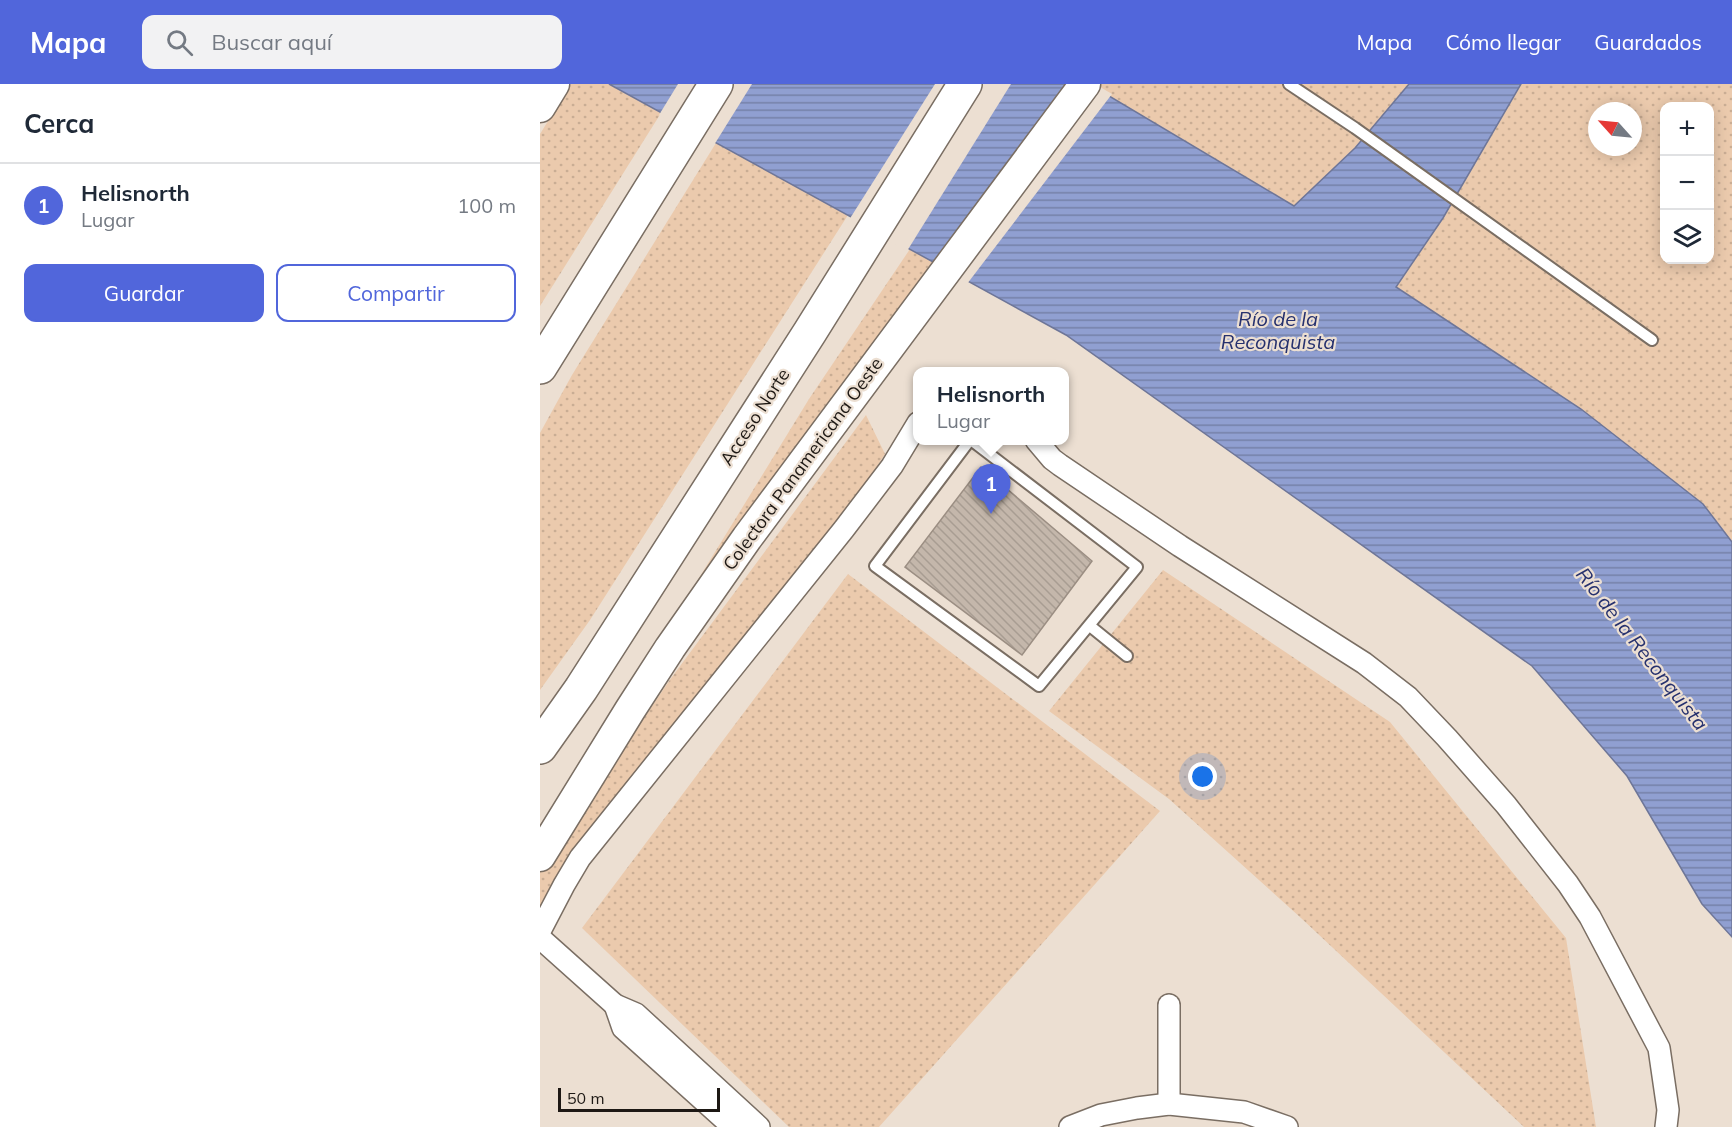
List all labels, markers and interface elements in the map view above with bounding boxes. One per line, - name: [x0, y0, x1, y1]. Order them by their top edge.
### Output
- search box: [142, 15, 562, 69]
- text: Mapa: [30, 25, 106, 60]
- icon: search: [163, 26, 196, 59]
- text: Buscar aquí: [211, 28, 332, 56]
- text: Mapa: [1357, 29, 1412, 55]
- text: Cómo llegar: [1445, 29, 1561, 55]
- text: Guardados: [1594, 29, 1702, 55]
- north arrow: [1588, 102, 1642, 156]
- map controls: [1660, 102, 1714, 264]
- button: +: [1660, 102, 1714, 156]
- text: Cerca: [24, 107, 94, 140]
- button: −: [1660, 156, 1714, 210]
- text: Helisnorth: [81, 179, 190, 207]
- text: 1: [38, 193, 50, 218]
- text: 100 m: [457, 193, 516, 218]
- text: Lugar: [81, 207, 135, 232]
- button: layers: [1660, 210, 1714, 264]
- button: Guardar: [24, 264, 264, 322]
- button: Compartir: [276, 264, 516, 322]
- water label: Río de la Reconquista: [1221, 306, 1335, 354]
- street label: Colectora Panamericana Oeste: [718, 353, 888, 575]
- street label: Acceso Norte: [715, 364, 794, 470]
- popup: [913, 367, 1069, 445]
- text: Helisnorth: [937, 380, 1045, 408]
- text: Lugar: [937, 408, 990, 433]
- pin: 1: [972, 464, 1010, 514]
- water label: Río de la Reconquista: [1571, 562, 1714, 735]
- your location: [1188, 762, 1217, 791]
- scale bar: [558, 1085, 720, 1112]
- text: 50 m: [567, 1088, 604, 1108]

